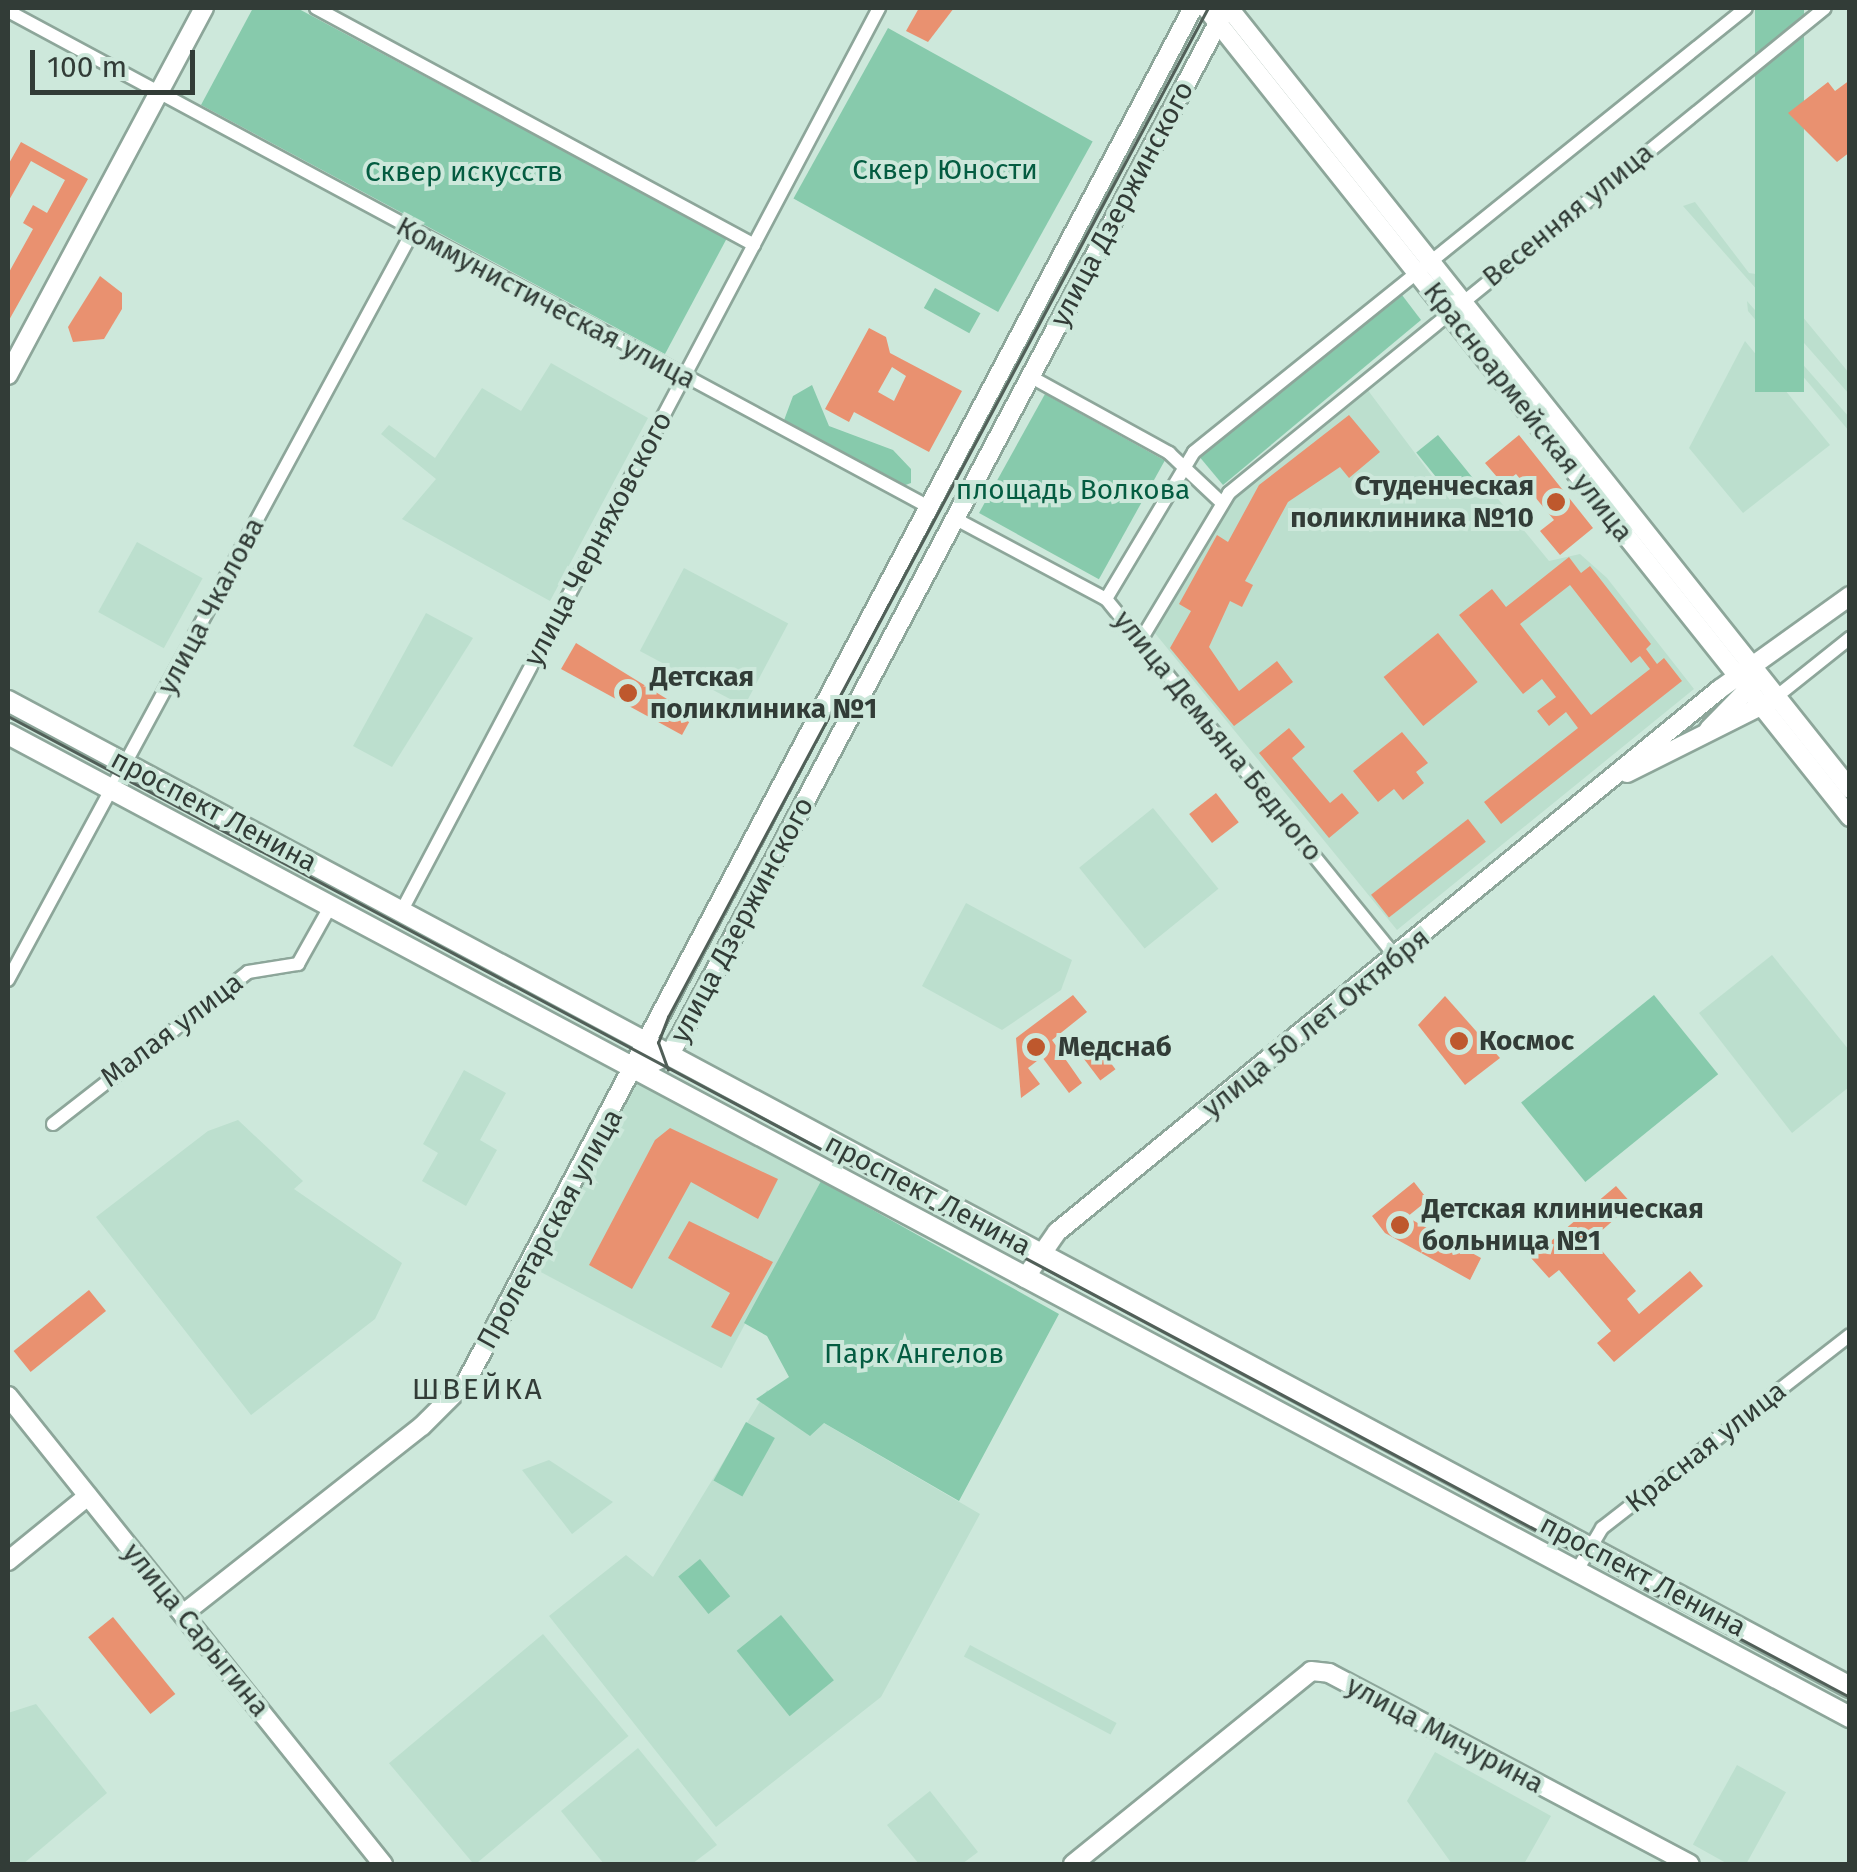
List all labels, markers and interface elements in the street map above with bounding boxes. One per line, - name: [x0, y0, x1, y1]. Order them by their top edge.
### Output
- scale bar: [35, 30, 200, 92]
- text: 100 m: [47, 49, 127, 85]
- street label: улица Дзержинского: [1043, 75, 1201, 333]
- street label: Весенняя улица: [1476, 136, 1660, 294]
- park label: Сквер Юности: [852, 153, 1038, 187]
- park label: Сквер искусств: [365, 155, 563, 189]
- street label: Коммунистическая улица: [391, 210, 701, 396]
- street label: Красноармейская улица: [1416, 275, 1640, 549]
- street label: улица Черняховского: [517, 406, 679, 672]
- place label: Студенческая поликлиника №10: [1290, 469, 1534, 535]
- park label: площадь Волкова: [956, 473, 1190, 507]
- marker: Студенческая поликлиника №10: [1543, 489, 1569, 515]
- street label: улица Чкалова: [150, 512, 272, 700]
- street label: улица Демьяна Бедного: [1106, 604, 1330, 868]
- place label: Детская поликлиника №1: [650, 660, 877, 726]
- marker: Детская поликлиника №1: [615, 680, 641, 706]
- street label: проспект Ленина: [105, 743, 323, 879]
- street label: улица Дзержинского: [663, 791, 821, 1049]
- street label: улица 50 лет Октября: [1196, 921, 1436, 1125]
- street label: Малая улица: [94, 966, 250, 1094]
- place label: Космос: [1479, 1024, 1574, 1058]
- place label: Медснаб: [1058, 1030, 1172, 1064]
- marker: Космос: [1448, 1030, 1470, 1052]
- marker: Медснаб: [1023, 1034, 1049, 1060]
- street label: Пролетарская улица: [470, 1103, 630, 1355]
- street label: проспект Ленина: [819, 1127, 1037, 1263]
- place label: Детская клиническая больница №1: [1422, 1192, 1704, 1258]
- marker: Детская клиническая больница №1: [1387, 1212, 1413, 1238]
- park label: Парк Ангелов: [824, 1337, 1004, 1371]
- district label: ШВЕЙКА: [412, 1371, 544, 1407]
- street label: Красная улица: [1619, 1374, 1793, 1520]
- street label: проспект Ленина: [1534, 1508, 1752, 1644]
- street label: улица Сарыгина: [116, 1536, 276, 1724]
- street label: улица Мичурина: [1341, 1669, 1549, 1801]

